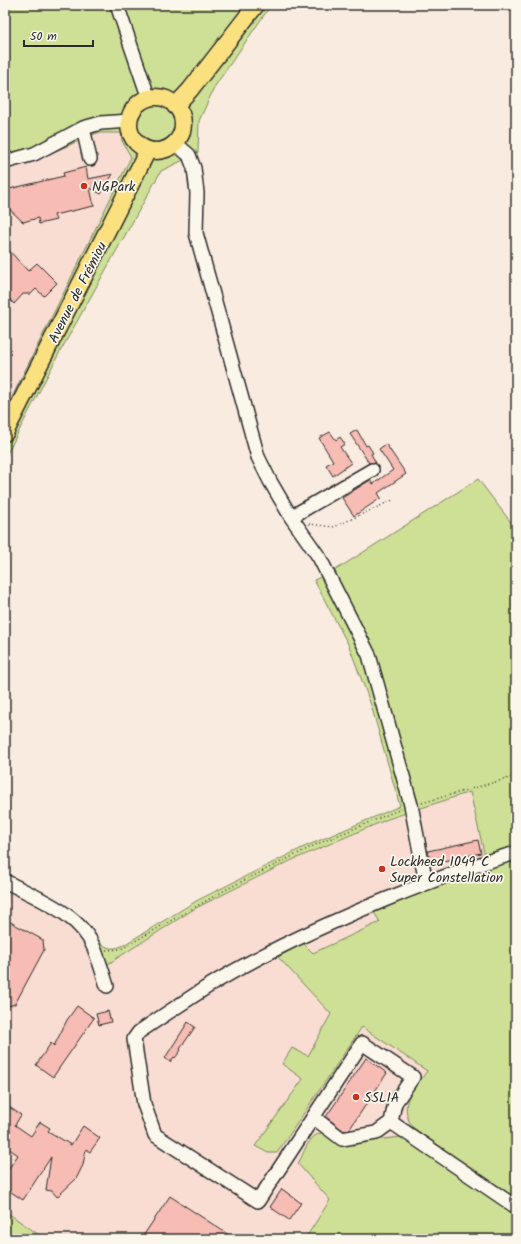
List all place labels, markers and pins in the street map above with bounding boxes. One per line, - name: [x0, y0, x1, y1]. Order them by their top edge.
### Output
- place label: NGPark: [92, 176, 136, 198]
- marker: NGPark: [79, 181, 89, 191]
- place label: Lockheed 1049 C Super Constellation: [390, 851, 503, 889]
- marker: Lockheed 1049 C Super Constellation: [377, 864, 387, 874]
- place label: SSLIA: [364, 1087, 399, 1109]
- marker: SSLIA: [351, 1092, 361, 1102]

